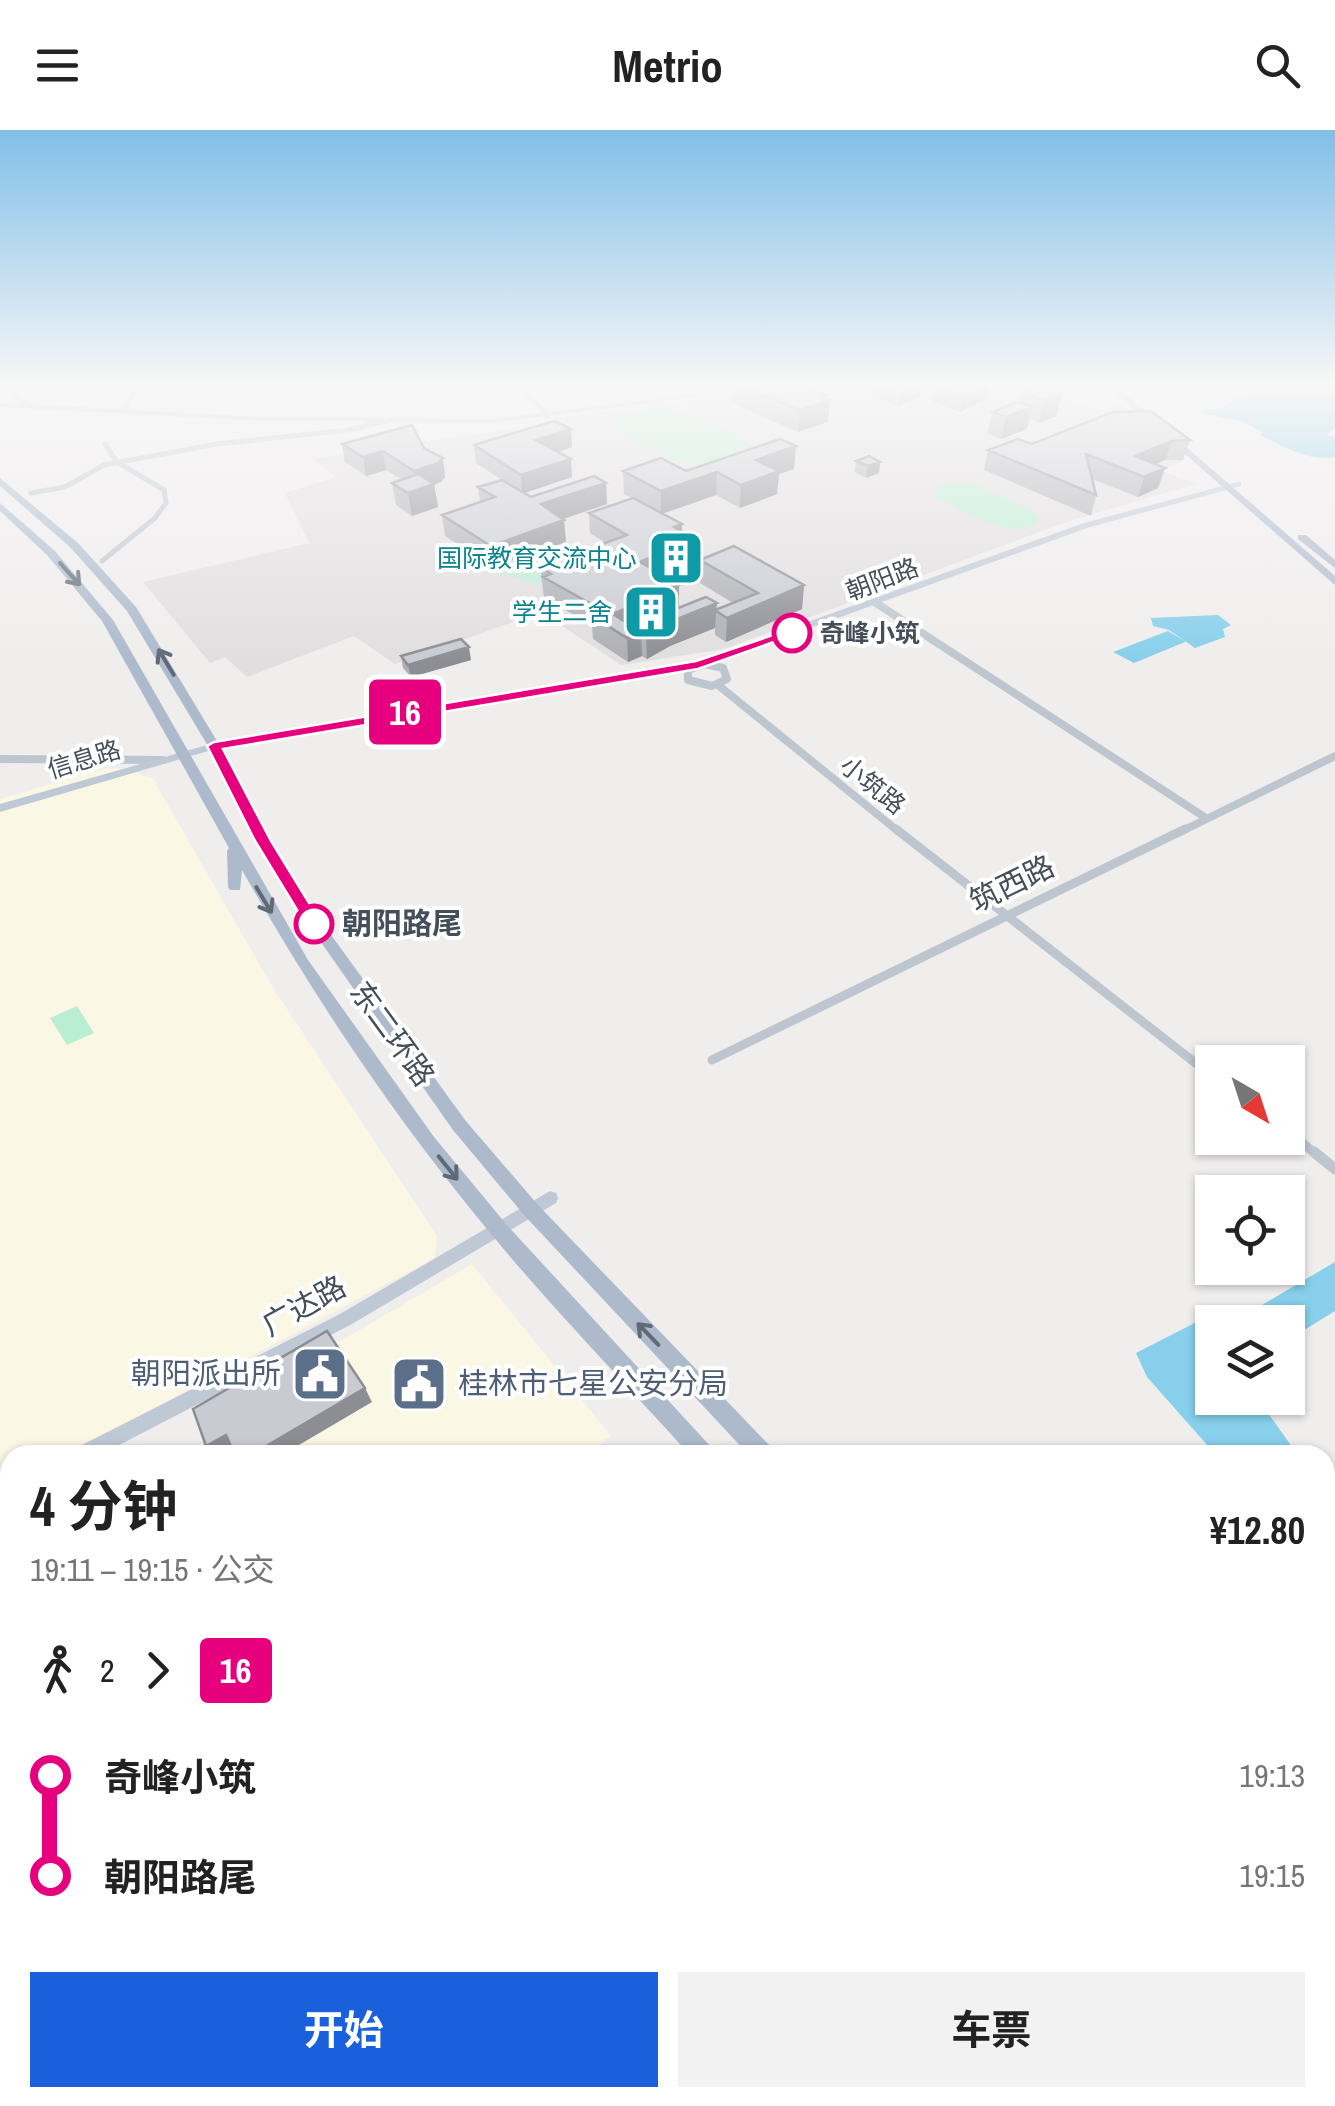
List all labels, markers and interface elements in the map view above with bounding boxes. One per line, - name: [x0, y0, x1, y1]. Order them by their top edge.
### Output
- text: Metrio: [612, 35, 723, 96]
- icon: menu: [30, 38, 85, 93]
- icon: search: [1250, 38, 1305, 93]
- building icon: 国际教育交流中心: [646, 528, 706, 588]
- place label: 国际教育交流中心: [437, 541, 637, 575]
- street label: 朝阳路: [841, 550, 923, 608]
- one-way arrow: [58, 561, 81, 586]
- building icon: 学生二舍: [621, 582, 681, 642]
- place label: 学生二舍: [512, 595, 612, 629]
- marker: 奇峰小筑: [773, 614, 811, 652]
- place label: 奇峰小筑: [820, 616, 920, 650]
- one-way arrow: [155, 648, 175, 677]
- line badge: 16: [360, 680, 450, 744]
- text: 16: [389, 689, 421, 736]
- street label: 信息路: [43, 732, 125, 786]
- street label: 小筑路: [833, 748, 913, 822]
- street label: 筑西路: [962, 845, 1061, 921]
- one-way arrow: [254, 885, 274, 914]
- place label: 朝阳路尾: [342, 903, 462, 943]
- marker: 朝阳路尾: [295, 905, 333, 943]
- street label: 东二环路: [341, 973, 444, 1094]
- north arrow: [1195, 1045, 1305, 1155]
- map controls: [1195, 1045, 1305, 1415]
- one-way arrow: [437, 1154, 458, 1181]
- button: locate: [1195, 1175, 1305, 1285]
- street label: 广达路: [254, 1266, 353, 1344]
- button: layers: [1195, 1305, 1305, 1415]
- one-way arrow: [636, 1323, 660, 1347]
- public building icon: 朝阳派出所: [290, 1344, 350, 1404]
- place label: 朝阳派出所: [131, 1353, 281, 1393]
- public building icon: 桂林市七星公安分局: [389, 1354, 449, 1414]
- place label: 桂林市七星公安分局: [458, 1363, 728, 1403]
- text: 4 分钟: [30, 1469, 178, 1543]
- text: ¥12.80: [1210, 1505, 1305, 1556]
- text: 19:11 – 19:15 · 公交: [30, 1548, 274, 1591]
- icon: walk: [30, 1643, 85, 1698]
- icon: forward: [130, 1643, 185, 1698]
- text: 16: [220, 1647, 252, 1694]
- text: 2: [100, 1649, 115, 1692]
- text: 奇峰小筑: [104, 1752, 256, 1803]
- text: 19:13: [1239, 1754, 1305, 1797]
- text: 朝阳路尾: [104, 1852, 256, 1903]
- text: 19:15: [1239, 1854, 1305, 1897]
- button: 开始: [30, 1972, 658, 2087]
- button: 车票: [678, 1972, 1305, 2087]

